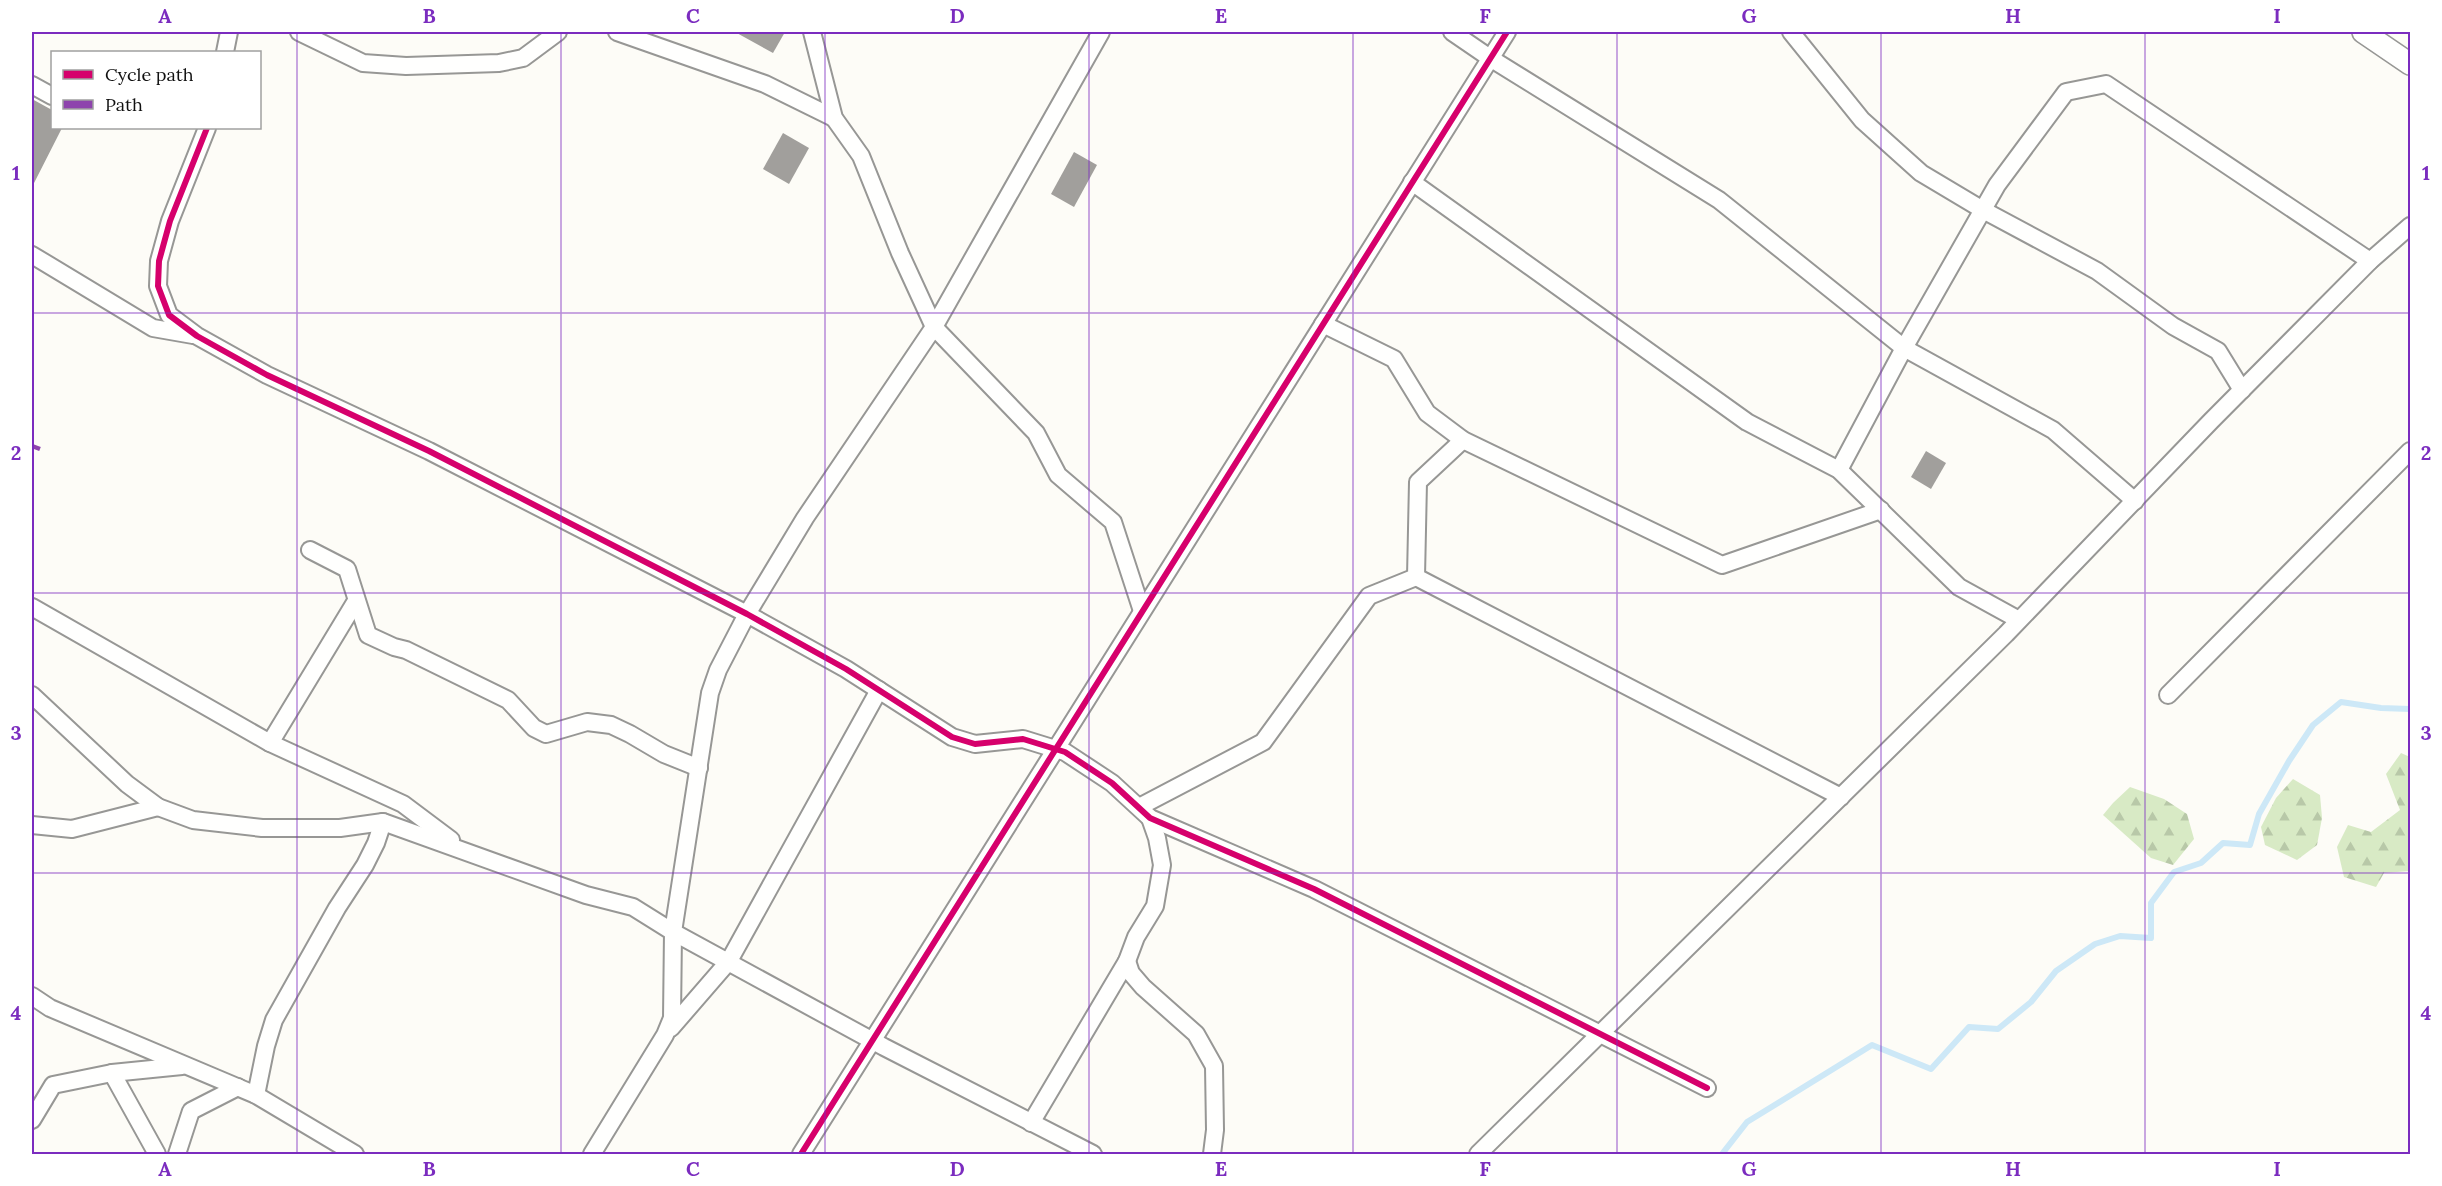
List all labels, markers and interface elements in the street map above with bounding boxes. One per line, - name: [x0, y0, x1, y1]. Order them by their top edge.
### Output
- text: A: [158, 3, 172, 28]
- text: B: [422, 3, 436, 28]
- text: C: [686, 3, 700, 28]
- text: D: [949, 3, 965, 28]
- text: E: [1215, 3, 1227, 28]
- text: F: [1479, 3, 1491, 28]
- text: G: [1741, 3, 1757, 28]
- text: H: [2005, 3, 2021, 28]
- text: I: [2273, 3, 2281, 28]
- legend: [51, 51, 261, 129]
- text: Cycle path: [105, 63, 194, 86]
- text: Path: [105, 93, 143, 116]
- text: 1: [12, 160, 20, 185]
- text: 1: [2422, 160, 2430, 185]
- text: 2: [11, 440, 21, 465]
- text: 2: [2421, 440, 2431, 465]
- text: 3: [10, 720, 22, 745]
- text: 3: [2420, 720, 2432, 745]
- text: 4: [11, 1000, 22, 1025]
- text: 4: [2421, 1000, 2432, 1025]
- text: A: [158, 1156, 172, 1181]
- text: B: [422, 1156, 436, 1181]
- text: C: [686, 1156, 700, 1181]
- text: D: [949, 1156, 965, 1181]
- text: E: [1215, 1156, 1227, 1181]
- text: F: [1479, 1156, 1491, 1181]
- text: G: [1741, 1156, 1757, 1181]
- text: H: [2005, 1156, 2021, 1181]
- text: I: [2273, 1156, 2281, 1181]

